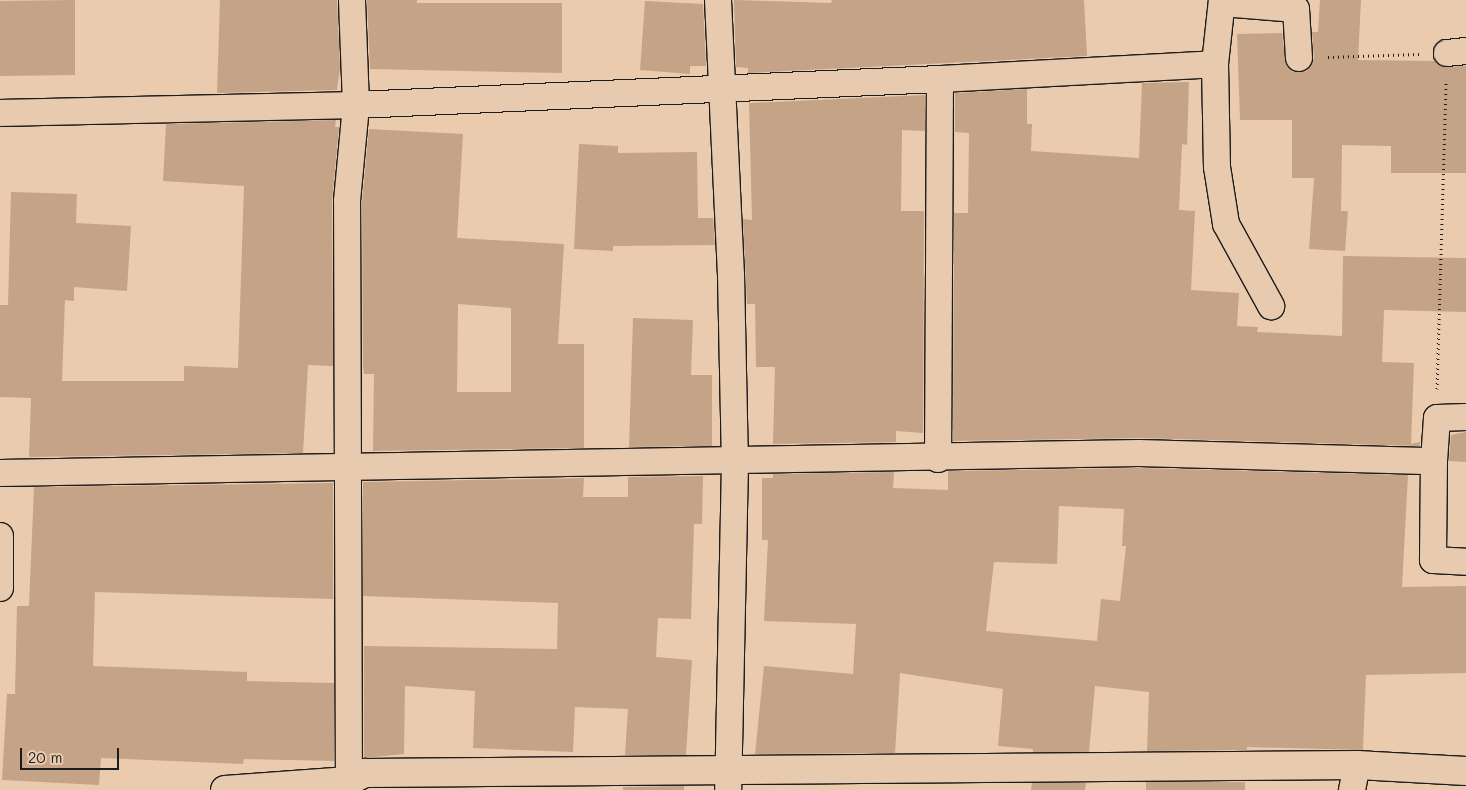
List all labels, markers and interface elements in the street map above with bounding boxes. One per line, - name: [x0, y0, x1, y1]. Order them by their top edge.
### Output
- scale bar: [22, 738, 121, 770]
- text: 20 m: [28, 747, 62, 767]

